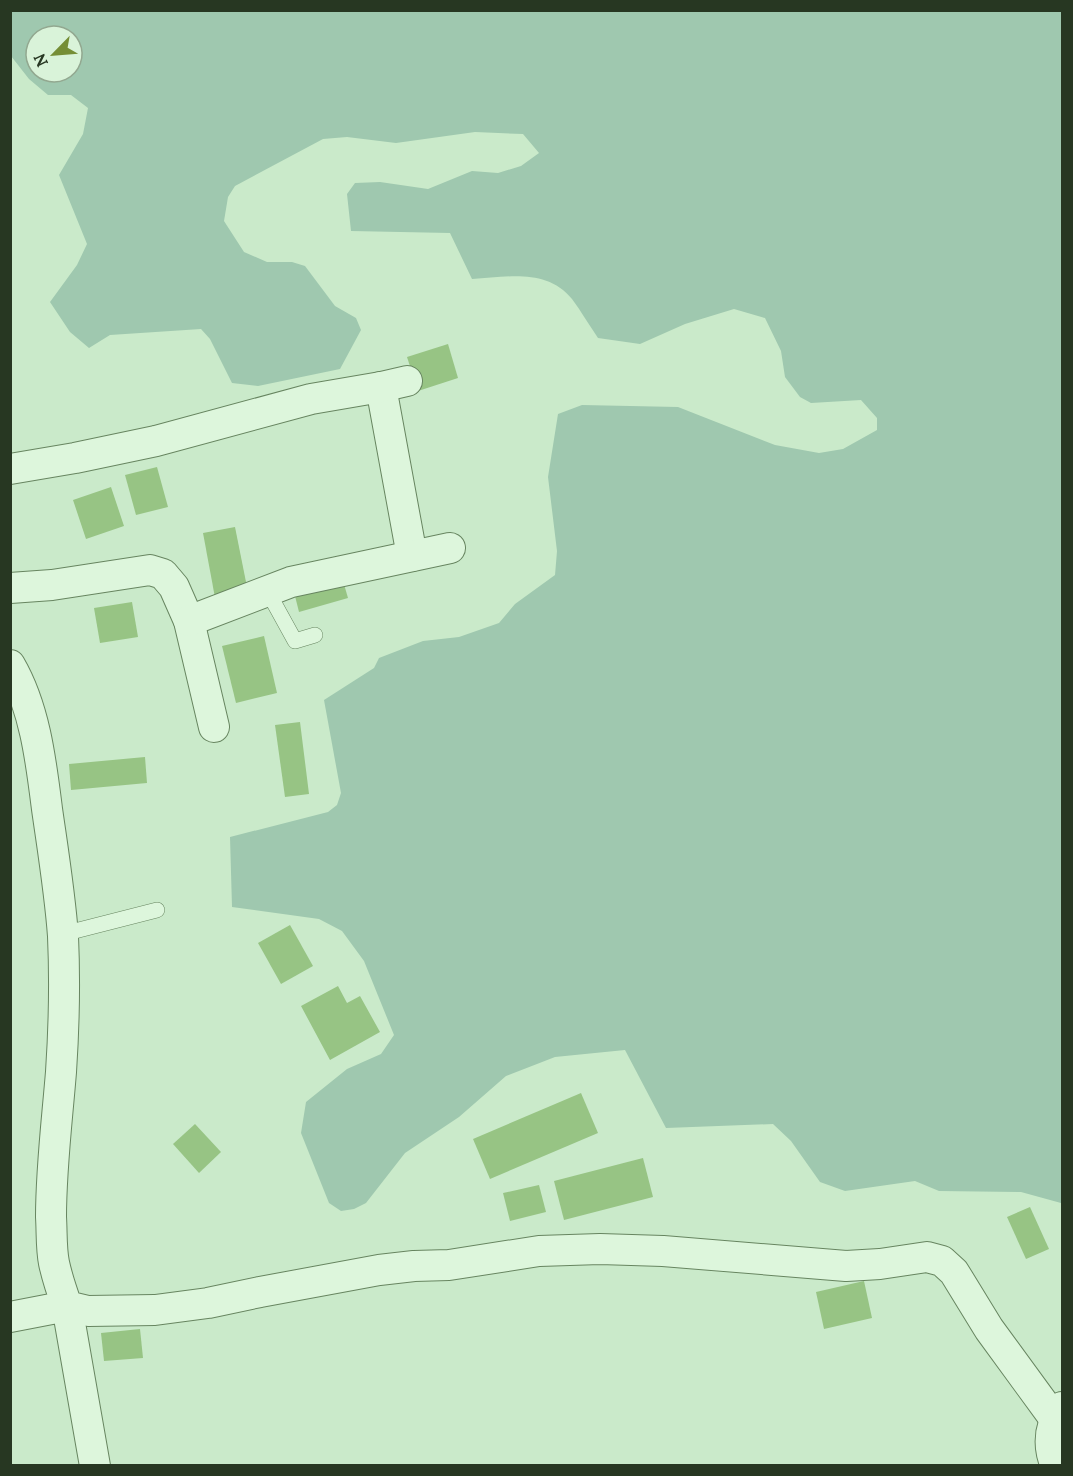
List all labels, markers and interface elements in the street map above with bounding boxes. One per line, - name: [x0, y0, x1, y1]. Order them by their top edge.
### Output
- north arrow: [24, 24, 84, 84]
- text: N: [29, 51, 52, 70]

